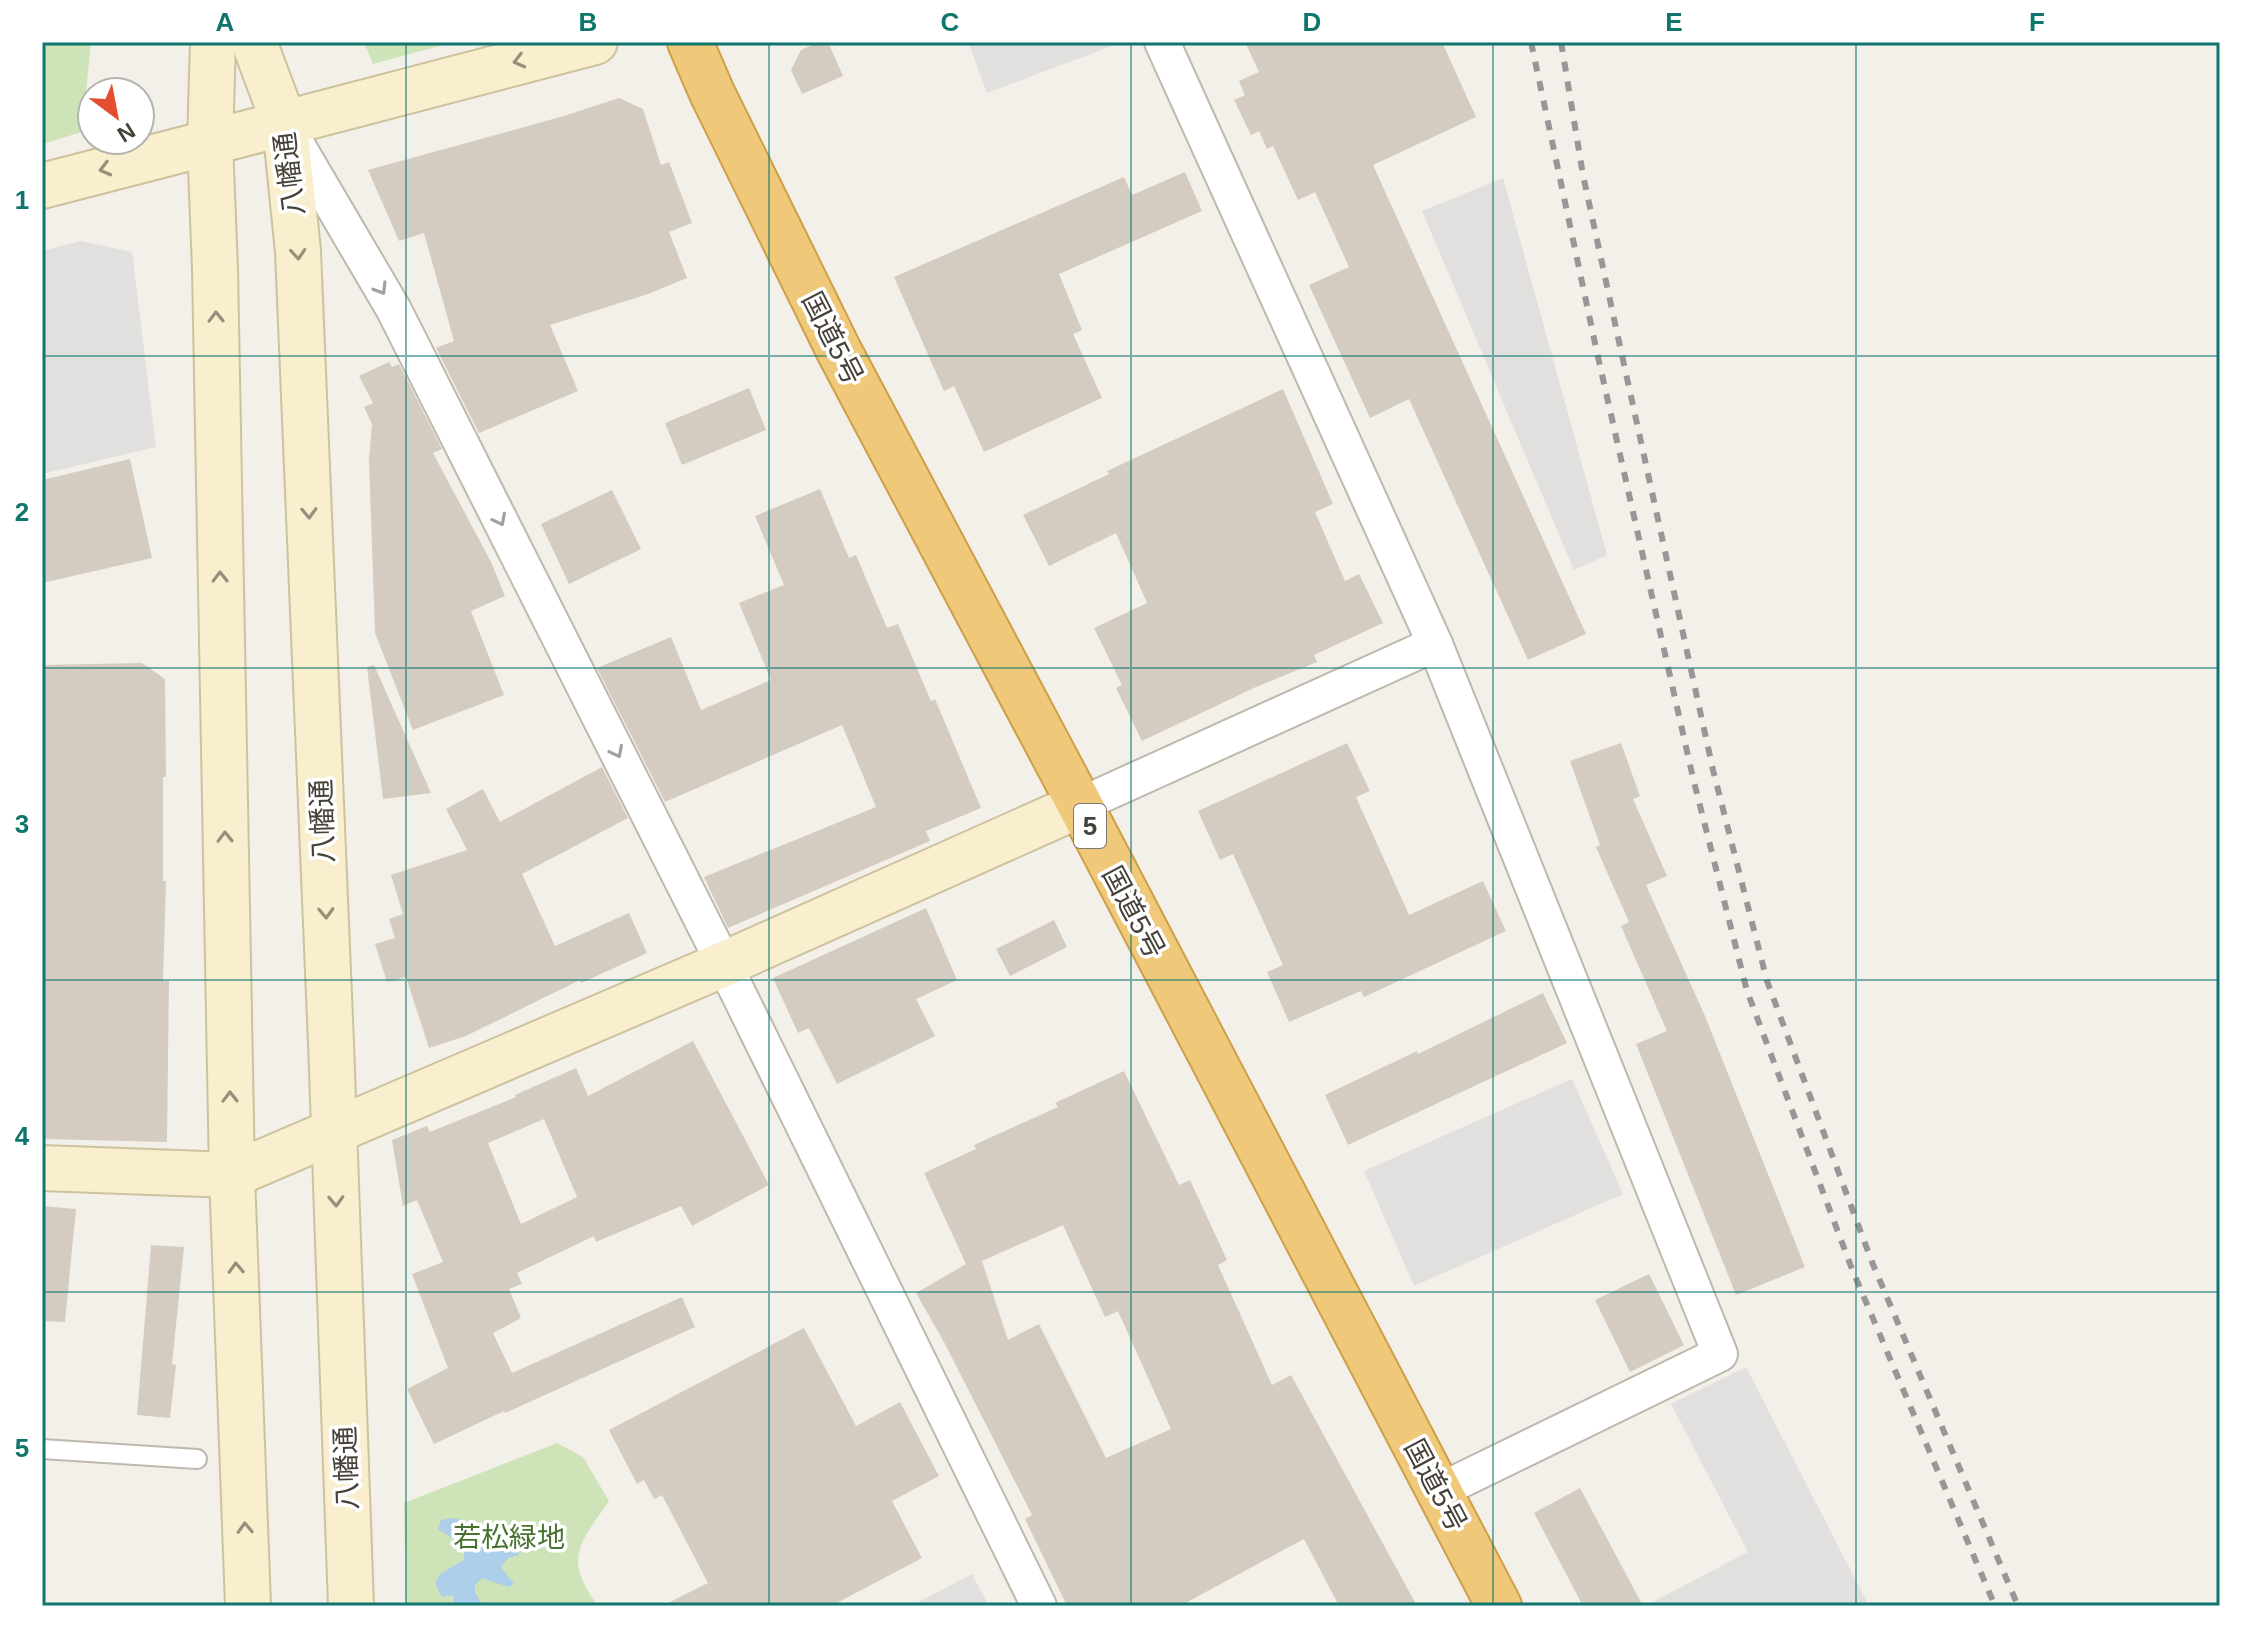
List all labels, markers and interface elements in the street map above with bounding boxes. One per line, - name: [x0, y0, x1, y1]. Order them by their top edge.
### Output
- text: A: [216, 7, 235, 37]
- text: B: [579, 7, 597, 37]
- text: C: [941, 7, 960, 37]
- text: D: [1303, 7, 1321, 37]
- text: E: [1665, 7, 1683, 37]
- text: F: [2029, 7, 2045, 37]
- one-way arrow: [513, 52, 527, 69]
- north arrow: [76, 76, 156, 156]
- text: N: [113, 118, 140, 147]
- street label: 八幡通: [269, 130, 310, 218]
- one-way arrow: [99, 160, 113, 177]
- text: 1: [15, 185, 29, 215]
- one-way arrow: [289, 248, 306, 261]
- one-way arrow: [371, 280, 387, 295]
- street label: 国道5号: [796, 287, 869, 390]
- one-way arrow: [207, 310, 224, 323]
- text: 2: [15, 497, 29, 527]
- one-way arrow: [301, 507, 318, 520]
- one-way arrow: [490, 511, 506, 526]
- one-way arrow: [212, 570, 229, 583]
- one-way arrow: [608, 743, 623, 758]
- street label: 八幡通: [306, 778, 339, 864]
- road number: 5: [1074, 804, 1106, 848]
- text: 3: [15, 809, 29, 839]
- one-way arrow: [216, 830, 234, 843]
- street label: 国道5号: [1096, 861, 1171, 963]
- one-way arrow: [317, 907, 334, 920]
- one-way arrow: [221, 1090, 239, 1103]
- text: 4: [15, 1121, 30, 1151]
- one-way arrow: [328, 1195, 345, 1208]
- one-way arrow: [228, 1261, 245, 1274]
- street label: 八幡通: [330, 1425, 363, 1511]
- text: 5: [15, 1433, 29, 1463]
- street label: 国道5号: [1398, 1434, 1473, 1536]
- one-way arrow: [237, 1521, 254, 1534]
- park label: 若松緑地: [453, 1522, 565, 1553]

